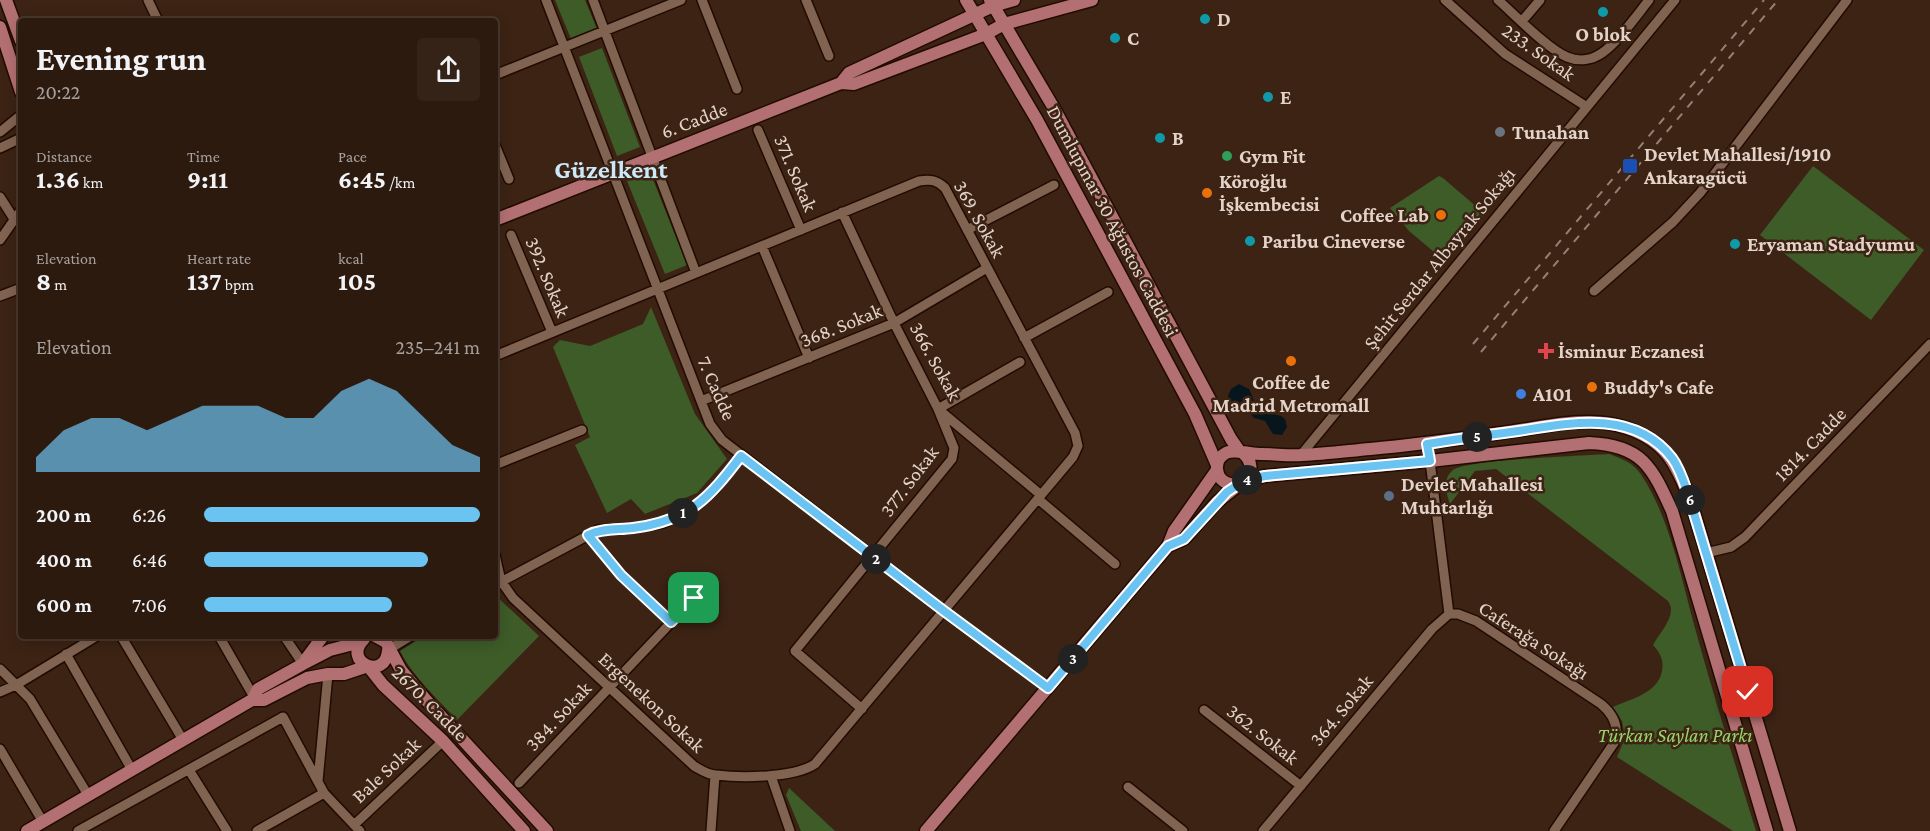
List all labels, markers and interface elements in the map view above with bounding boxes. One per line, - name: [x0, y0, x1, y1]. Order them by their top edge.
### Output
- marker: O blok: [1596, 5, 1610, 19]
- place label: D: [1217, 8, 1231, 30]
- marker: D: [1198, 12, 1212, 26]
- street label: 233. Sokak: [1498, 19, 1580, 85]
- place label: O blok: [1575, 23, 1632, 45]
- place label: C: [1127, 27, 1139, 49]
- marker: C: [1108, 31, 1122, 45]
- button: share: [417, 38, 480, 101]
- text: Evening run: [36, 40, 206, 77]
- text: 20:22: [36, 81, 80, 103]
- place label: E: [1280, 86, 1292, 108]
- marker: E: [1261, 90, 1275, 104]
- street label: 6. Cadde: [658, 97, 730, 143]
- street label: Dumlupınar 30 Ağustos Caddesi: [1042, 102, 1183, 341]
- place label: Tunahan: [1512, 121, 1590, 143]
- marker: Tunahan: [1493, 125, 1507, 139]
- place label: B: [1172, 127, 1184, 149]
- street label: 371. Sokak: [770, 131, 822, 215]
- marker: B: [1153, 131, 1167, 145]
- place label: Devlet Mahallesi/1910 Ankaragücü: [1643, 143, 1831, 188]
- place label: Gym Fit: [1239, 145, 1306, 167]
- text: Distance: [36, 148, 92, 165]
- text: Time: [187, 148, 220, 165]
- text: Pace: [338, 148, 367, 165]
- marker: Gym Fit: [1220, 149, 1234, 163]
- district label: Güzelkent: [554, 155, 668, 184]
- marker: Devlet Mahallesi/1910 Ankaragücü: [1621, 157, 1639, 175]
- street label: Şehit Serdar Albayrak Sokağı: [1359, 163, 1520, 354]
- text: 1.36: [36, 165, 80, 194]
- text: 9:11: [187, 165, 228, 194]
- text: 6:45: [338, 165, 386, 194]
- place label: Köroğlu İşkembecisi: [1219, 170, 1320, 215]
- text: km: [80, 174, 103, 191]
- text: /km: [386, 174, 415, 191]
- street label: 369. Sokak: [950, 177, 1010, 262]
- marker: Köroğlu İşkembecisi: [1200, 186, 1214, 200]
- place label: Coffee Lab: [1340, 204, 1429, 226]
- marker: Coffee Lab: [1434, 208, 1448, 222]
- place label: Paribu Cineverse: [1262, 230, 1405, 252]
- place label: Eryaman Stadyumu: [1747, 233, 1916, 255]
- street label: 392. Sokak: [521, 234, 575, 321]
- marker: Paribu Cineverse: [1243, 234, 1257, 248]
- marker: Eryaman Stadyumu: [1728, 237, 1742, 251]
- text: Elevation: [36, 250, 97, 267]
- text: Heart rate: [187, 250, 251, 267]
- text: kcal: [338, 250, 364, 267]
- text: 8: [36, 267, 51, 296]
- text: 137: [187, 267, 222, 296]
- text: 105: [338, 267, 376, 296]
- text: m: [51, 276, 67, 293]
- text: bpm: [222, 276, 254, 293]
- street label: 368. Sokak: [797, 299, 885, 351]
- street label: 366. Sokak: [906, 318, 967, 404]
- text: Elevation: [36, 336, 112, 358]
- text: 235–241 m: [396, 336, 480, 358]
- place label: İsminur Eczanesi: [1558, 340, 1704, 362]
- marker: İsminur Eczanesi: [1539, 344, 1553, 358]
- street label: 7. Cadde: [693, 353, 741, 423]
- marker: Coffee de Madrid Metromall: [1284, 354, 1298, 368]
- place label: Coffee de Madrid Metromall: [1213, 371, 1370, 416]
- place label: Buddy's Cafe: [1604, 376, 1714, 398]
- marker: Buddy's Cafe: [1585, 380, 1599, 394]
- place label: A101: [1532, 383, 1573, 405]
- marker: A101: [1514, 387, 1528, 401]
- street label: 1814. Cadde: [1770, 403, 1850, 485]
- pin: 5: [1462, 422, 1492, 452]
- text: 5: [1473, 428, 1481, 445]
- street label: 377. Sokak: [875, 441, 943, 521]
- pin: 4: [1232, 465, 1262, 495]
- text: 4: [1243, 471, 1251, 488]
- place label: Devlet Mahallesi Muhtarlığı: [1401, 473, 1543, 518]
- pin: 6: [1675, 485, 1705, 515]
- marker: Devlet Mahallesi Muhtarlığı: [1382, 489, 1396, 503]
- text: 6: [1686, 491, 1694, 508]
- pin: 1: [668, 498, 698, 528]
- text: 200 m: [36, 504, 91, 526]
- text: 6:26: [132, 504, 166, 526]
- text: 1: [680, 504, 686, 521]
- pin: 2: [861, 544, 891, 574]
- text: 400 m: [36, 549, 92, 571]
- text: 6:46: [132, 549, 167, 571]
- text: 2: [872, 550, 880, 567]
- pin: [668, 572, 719, 623]
- icon: arrive: [677, 581, 710, 614]
- text: 600 m: [36, 594, 92, 616]
- text: 7:06: [132, 594, 167, 616]
- street label: Caferağa Sokağı: [1474, 596, 1593, 685]
- pin: 3: [1058, 644, 1088, 674]
- street label: Ergenekon Sokak: [594, 647, 710, 758]
- text: 3: [1069, 650, 1077, 667]
- street label: 2670. Cadde: [388, 661, 472, 745]
- pin: [1722, 666, 1773, 717]
- street label: 364. Sokak: [1305, 670, 1377, 750]
- icon: check: [1731, 675, 1764, 708]
- street label: 384. Sokak: [521, 677, 596, 755]
- street label: 362. Sokak: [1223, 699, 1303, 769]
- park label: Türkan Saylan Parkı: [1598, 724, 1752, 747]
- street label: Bale Sokak: [347, 732, 425, 807]

